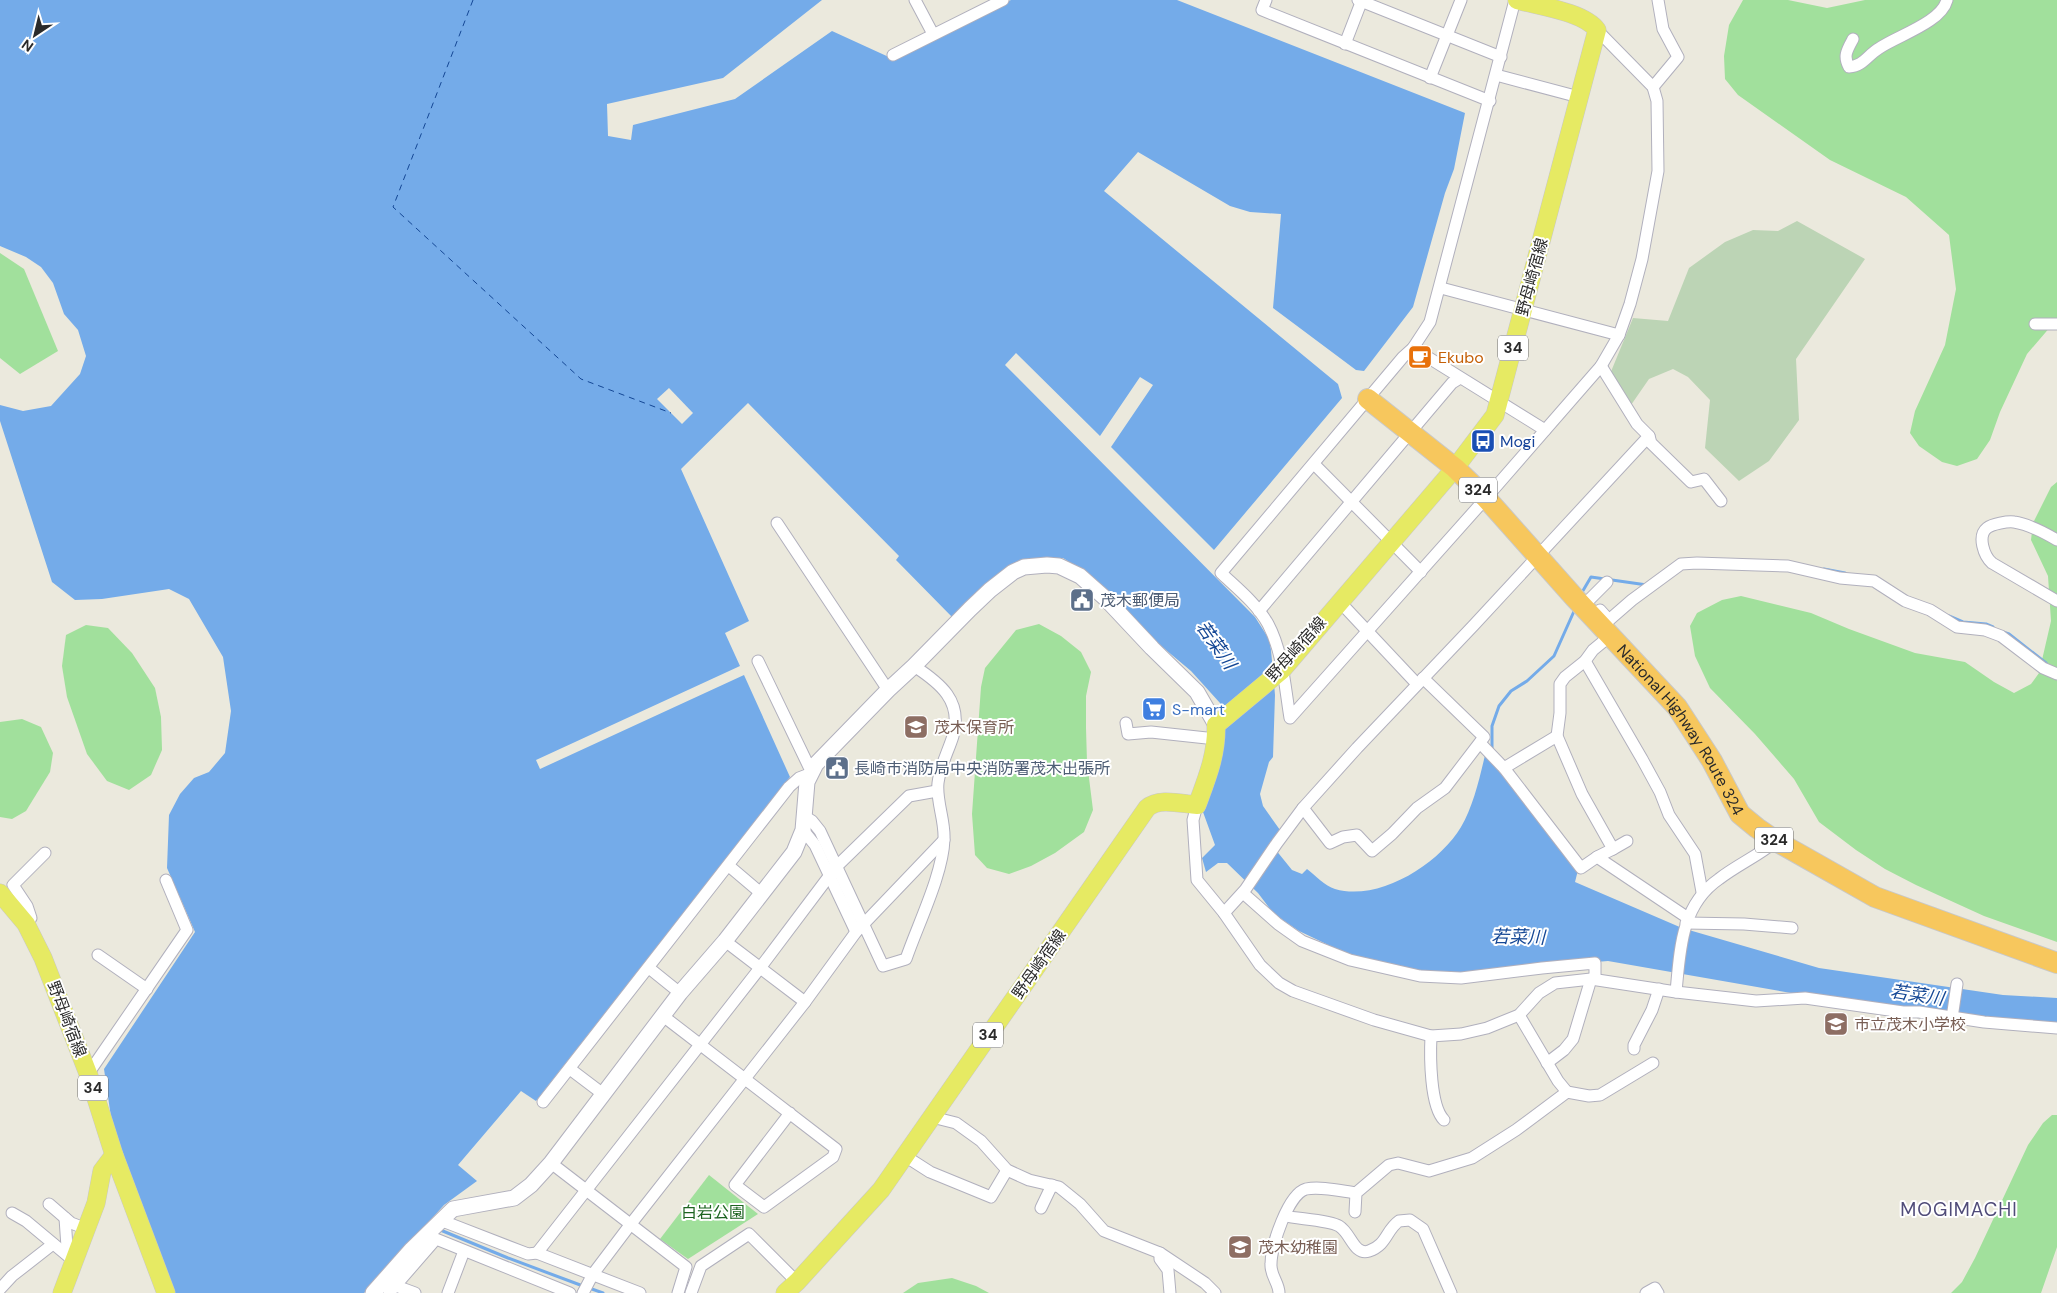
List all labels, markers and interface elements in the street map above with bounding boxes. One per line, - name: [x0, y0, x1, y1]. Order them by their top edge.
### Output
- north arrow: [10, 10, 60, 60]
- text: N: [18, 35, 37, 56]
- street label: 野母崎宿線: [1512, 236, 1552, 318]
- road number: 34: [1498, 336, 1528, 360]
- cafe icon: Ekubo: [1407, 344, 1433, 370]
- place label: Ekubo: [1438, 347, 1484, 368]
- bus stop icon: Mogi: [1470, 428, 1496, 454]
- place label: Mogi: [1500, 431, 1535, 452]
- road number: 324: [1459, 478, 1497, 502]
- public building icon: 茂木郵便局: [1069, 587, 1095, 613]
- place label: 茂木郵便局: [1100, 590, 1180, 611]
- street label: 野母崎宿線: [1261, 612, 1331, 686]
- water label: 若菜川: [1191, 616, 1242, 676]
- street label: National Highway Route 324: [1613, 639, 1749, 819]
- supermarket icon: S-mart: [1141, 696, 1167, 722]
- place label: S-mart: [1172, 699, 1225, 720]
- school or university icon: 茂木保育所: [903, 714, 929, 740]
- place label: 茂木保育所: [934, 717, 1014, 738]
- public building icon: 長崎市消防局中央消防署茂木出張所: [824, 755, 850, 781]
- place label: 長崎市消防局中央消防署茂木出張所: [854, 758, 1110, 779]
- road number: 324: [1755, 828, 1793, 852]
- street label: 野母崎宿線: [1007, 925, 1071, 1003]
- water label: 若菜川: [1491, 925, 1547, 950]
- street label: 野母崎宿線: [43, 978, 91, 1060]
- water label: 若菜川: [1888, 979, 1948, 1011]
- school or university icon: 市立茂木小学校: [1823, 1011, 1849, 1037]
- place label: 市立茂木小学校: [1854, 1014, 1966, 1035]
- road number: 34: [973, 1022, 1003, 1048]
- road number: 34: [78, 1076, 108, 1100]
- district label: MOGIMACHI: [1900, 1197, 2018, 1222]
- park label: 白岩公園: [681, 1202, 745, 1223]
- school or university icon: 茂木幼稚園: [1227, 1234, 1253, 1260]
- place label: 茂木幼稚園: [1258, 1237, 1338, 1258]

